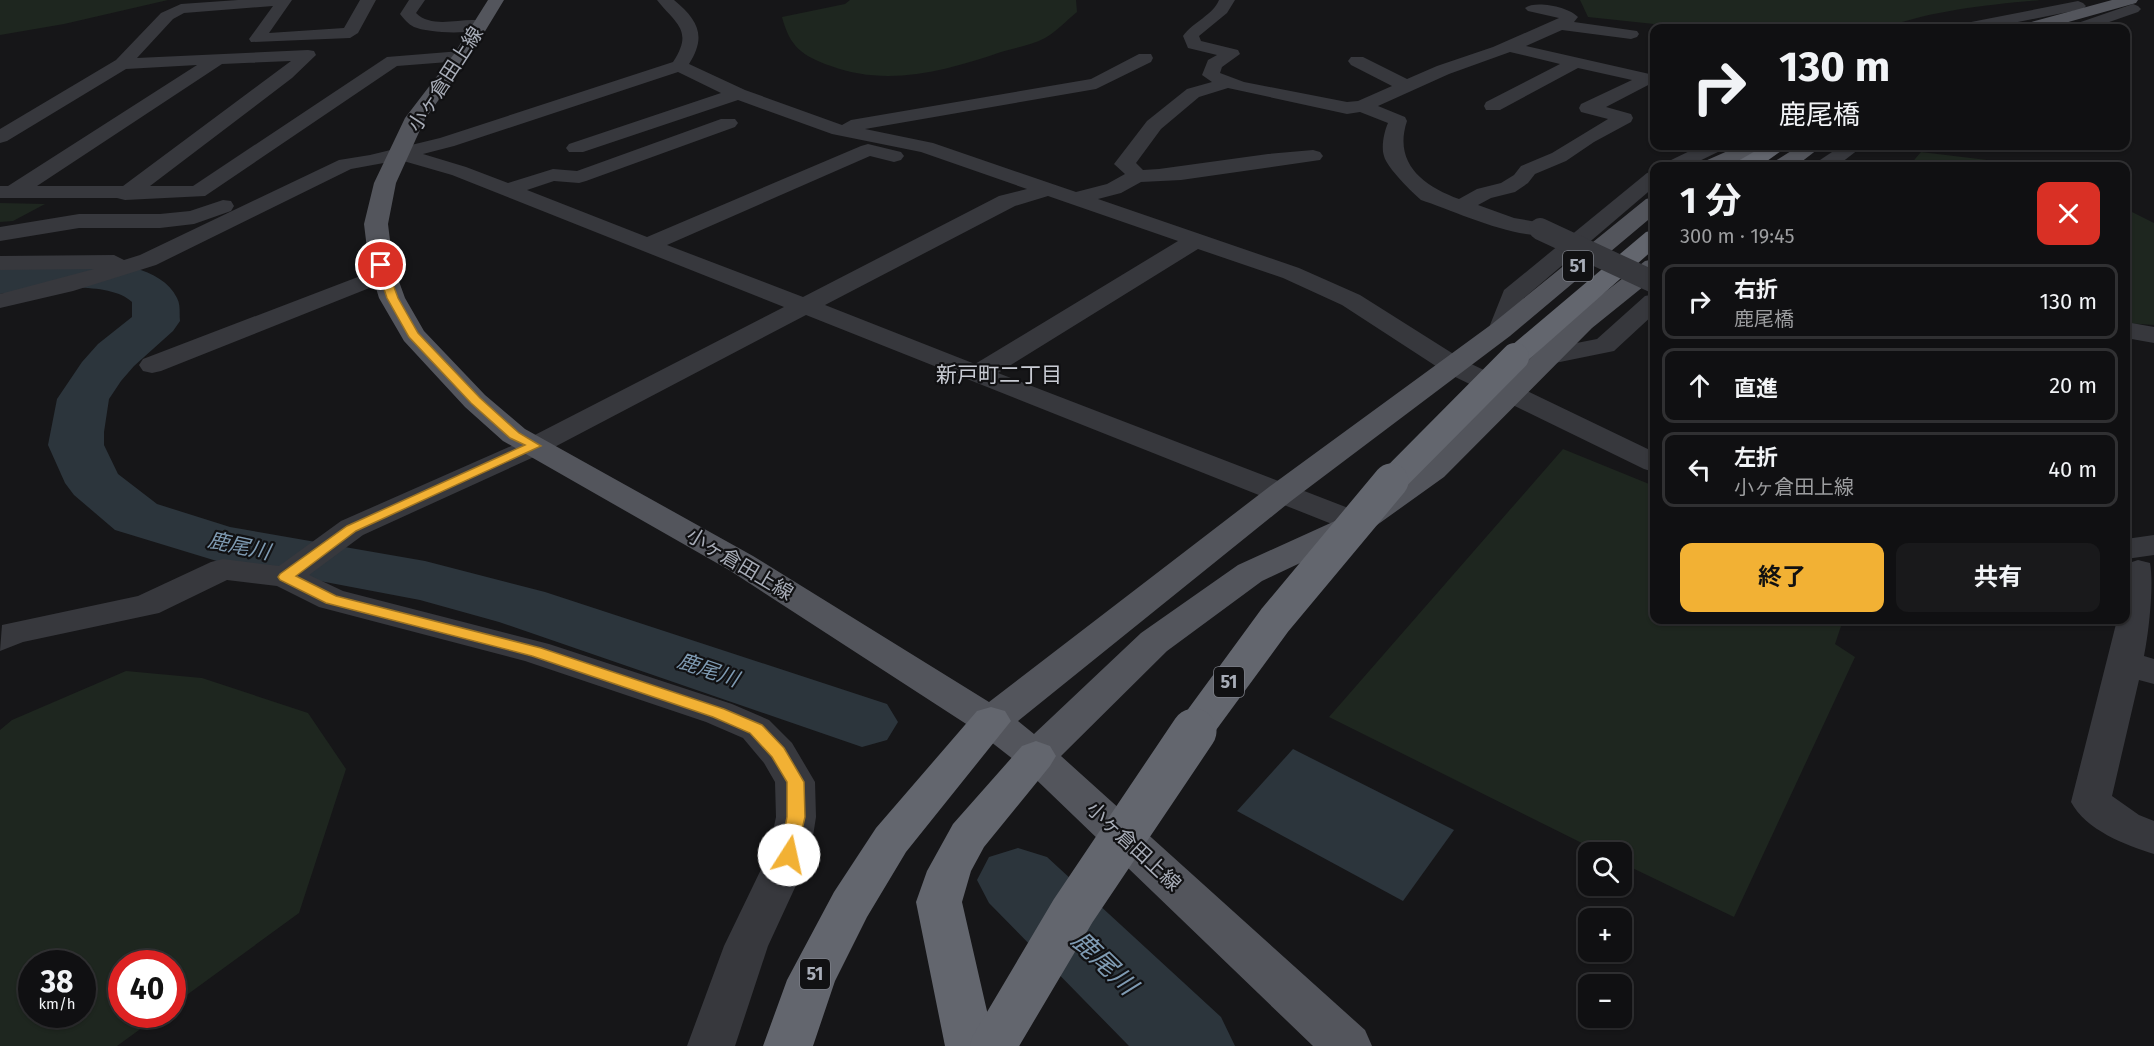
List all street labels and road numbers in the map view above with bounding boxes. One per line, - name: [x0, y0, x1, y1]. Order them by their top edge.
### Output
- street label: 小ヶ倉田上線: [402, 22, 488, 136]
- road number: 51: [1563, 251, 1593, 281]
- street label: 小ヶ倉田上線: [682, 523, 798, 605]
- road number: 51: [1214, 667, 1244, 697]
- street label: 小ヶ倉田上線: [1082, 796, 1186, 896]
- road number: 51: [800, 959, 830, 989]

